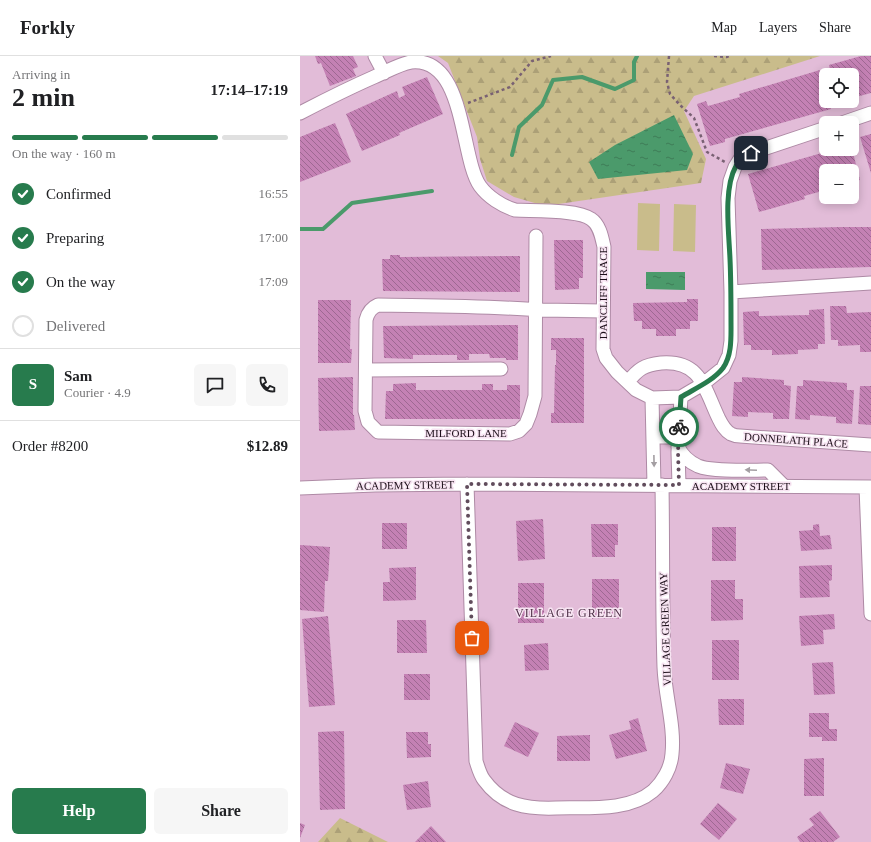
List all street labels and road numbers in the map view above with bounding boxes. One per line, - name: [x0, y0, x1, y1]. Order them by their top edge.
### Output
- street label: DANCLIFF TRACE: [597, 247, 609, 339]
- street label: MILFORD LANE: [425, 427, 507, 439]
- street label: DONNELATH PLACE: [744, 430, 849, 450]
- street label: ACADEMY STREET: [356, 478, 455, 492]
- street label: ACADEMY STREET: [692, 480, 790, 492]
- street label: VILLAGE GREEN WAY: [657, 572, 673, 686]

